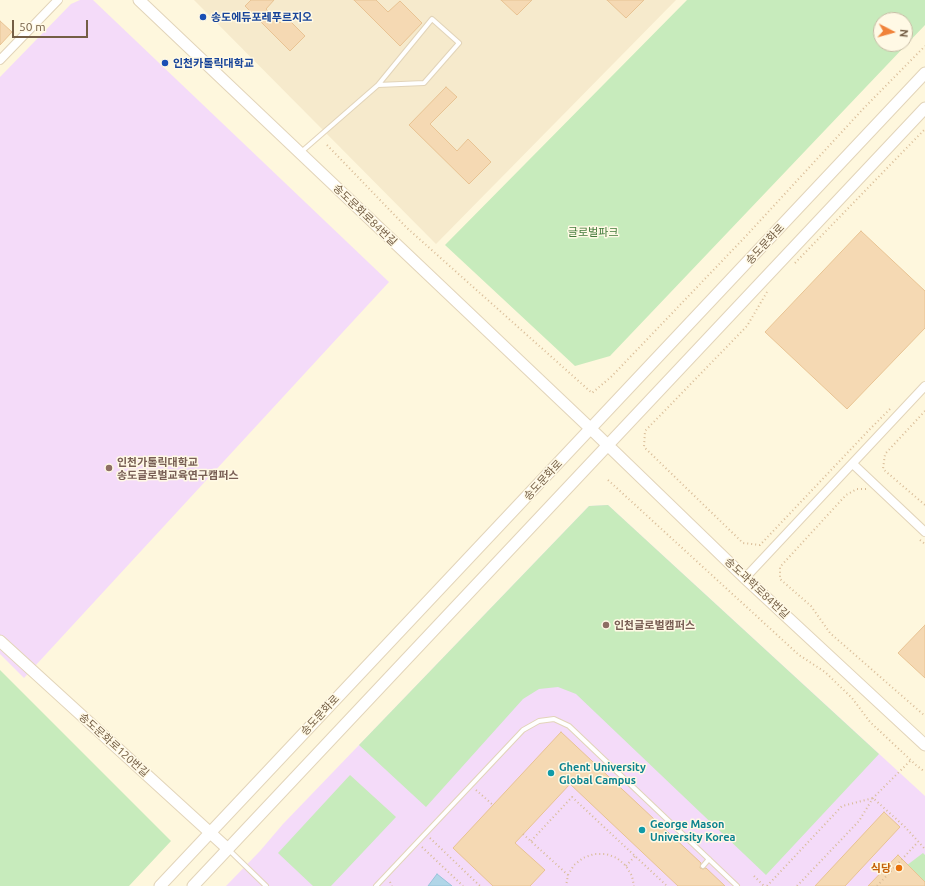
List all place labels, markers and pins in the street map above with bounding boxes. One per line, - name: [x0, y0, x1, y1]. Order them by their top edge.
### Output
- place label: 송도에듀포레푸르지오: [211, 10, 312, 24]
- marker: 송도에듀포레푸르지오: [198, 12, 208, 22]
- place label: 인천카톨릭대학교: [173, 56, 254, 70]
- marker: 인천카톨릭대학교: [160, 58, 170, 68]
- place label: 인천가톨릭대학교 송도글로벌교육연구캠퍼스: [117, 455, 238, 481]
- marker: 인천가톨릭대학교 송도글로벌교육연구캠퍼스: [104, 463, 114, 473]
- place label: 인천글로벌캠퍼스: [614, 618, 695, 632]
- marker: 인천글로벌캠퍼스: [601, 620, 611, 630]
- place label: Ghent University Global Campus: [559, 760, 646, 786]
- marker: Ghent University Global Campus: [546, 768, 556, 778]
- place label: George Mason University Korea: [650, 817, 736, 843]
- marker: George Mason University Korea: [637, 825, 647, 835]
- place label: 식당: [871, 861, 891, 875]
- marker: 식당: [894, 863, 904, 873]

